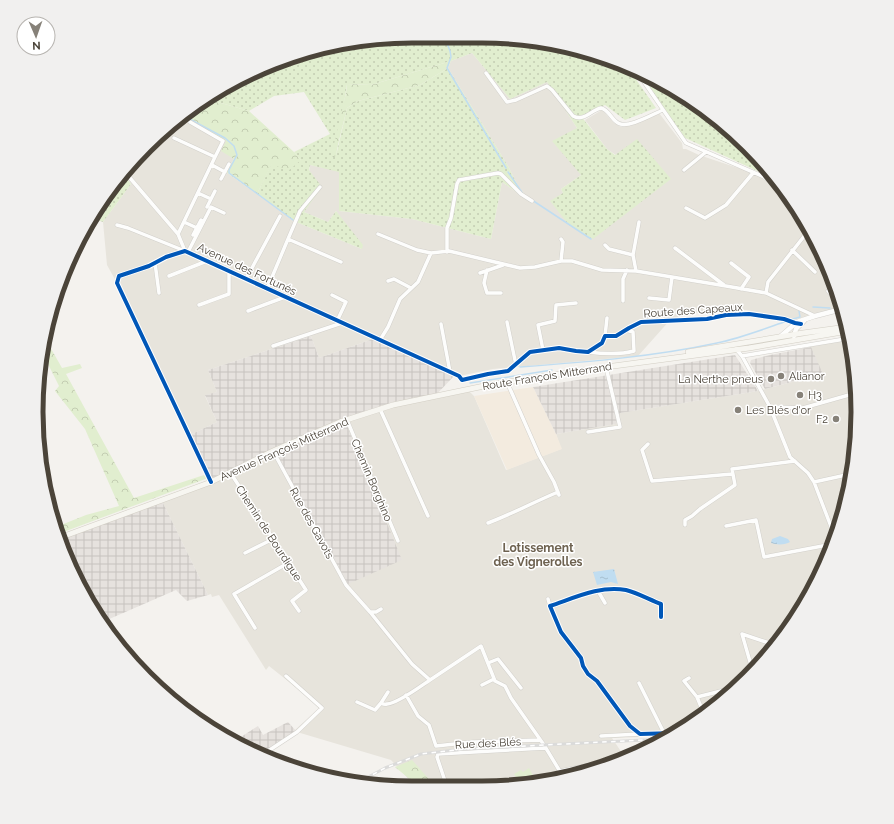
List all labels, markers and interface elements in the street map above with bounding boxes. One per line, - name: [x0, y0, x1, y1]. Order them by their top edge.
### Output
- north arrow: [16, 16, 56, 56]
- text: N: [32, 39, 41, 52]
- street label: Avenue des Fortunés: [195, 241, 298, 298]
- street label: Route des Capeaux: [643, 301, 743, 320]
- street label: Route François Mitterrand: [481, 360, 613, 393]
- place label: Alianor: [789, 370, 825, 383]
- marker: Alianor: [776, 371, 786, 381]
- place label: La Nerthe pneus: [678, 373, 763, 386]
- marker: La Nerthe pneus: [766, 374, 776, 384]
- place label: H3: [808, 389, 822, 402]
- marker: H3: [795, 390, 805, 400]
- place label: Les Blés d'or: [746, 404, 811, 417]
- marker: Les Blés d'or: [733, 405, 743, 415]
- place label: F2: [816, 413, 828, 426]
- marker: F2: [831, 414, 841, 424]
- street label: Avenue François Mitterrand: [218, 415, 351, 484]
- street label: Chemin Borghino: [348, 437, 395, 524]
- street label: Chemin de Bourdigue: [233, 483, 305, 584]
- street label: Rue des Gavots: [287, 485, 336, 561]
- district label: Lotissement des Vignerolles: [493, 541, 583, 569]
- street label: Rue des Blés: [455, 735, 522, 752]

